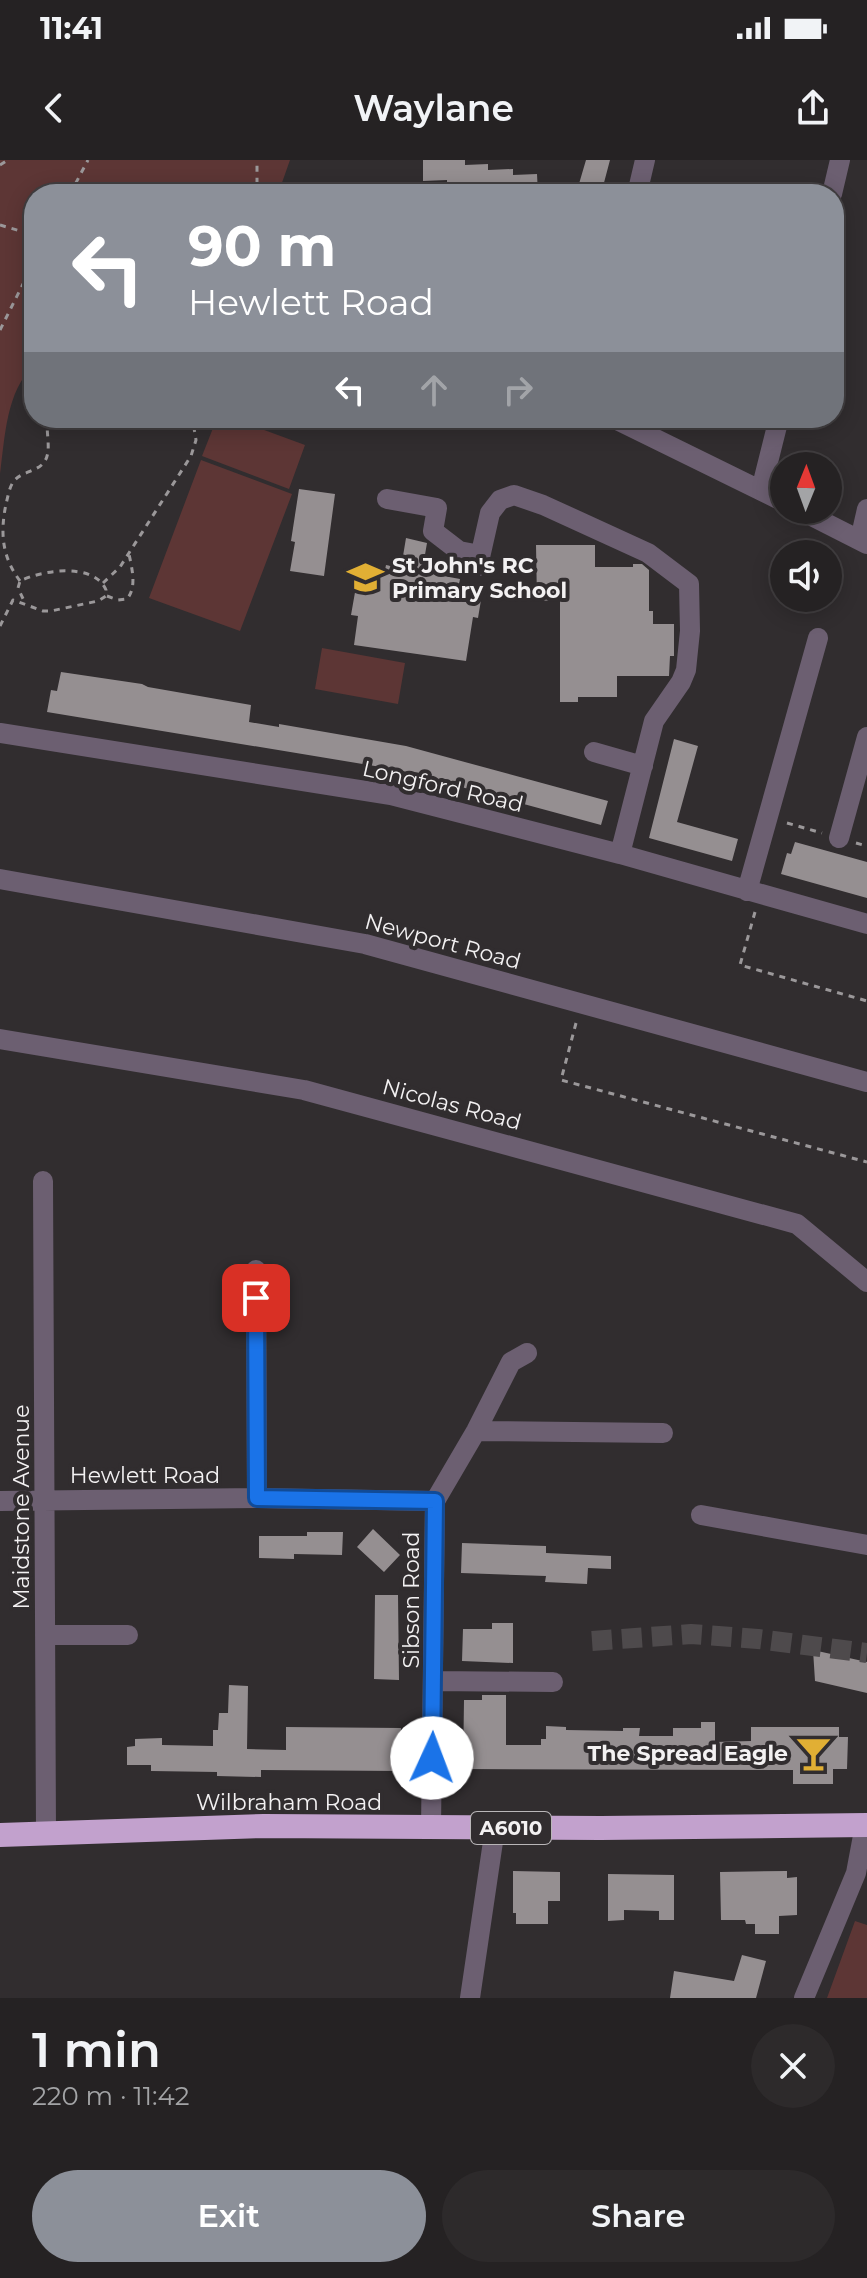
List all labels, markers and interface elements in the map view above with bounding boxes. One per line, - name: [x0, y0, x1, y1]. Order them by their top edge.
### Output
- text: 11:41: [40, 10, 103, 47]
- icon: back: [32, 86, 76, 130]
- text: Waylane: [353, 86, 514, 130]
- icon: share: [791, 86, 835, 130]
- text: 90 m: [188, 212, 336, 280]
- icon: left: [56, 216, 160, 320]
- text: Hewlett Road: [188, 280, 434, 324]
- icon: left: [328, 368, 372, 412]
- icon: ahead: [412, 368, 456, 412]
- icon: right: [496, 368, 540, 412]
- north arrow: [770, 452, 842, 524]
- map controls: [770, 452, 842, 612]
- button: sound: [770, 540, 842, 612]
- place label: St John's RC Primary School: [392, 552, 567, 604]
- school or university icon: St John's RC Primary School: [347, 559, 385, 597]
- street label: Longford Road: [360, 755, 526, 818]
- street label: Newport Road: [362, 908, 524, 975]
- street label: Nicolas Road: [379, 1073, 524, 1136]
- pin: [222, 1264, 290, 1332]
- icon: arrive: [234, 1276, 278, 1320]
- street label: Maidstone Avenue: [8, 1405, 35, 1609]
- street label: Hewlett Road: [70, 1462, 220, 1489]
- street label: Sibson Road: [398, 1531, 425, 1669]
- position arrow: [390, 1716, 474, 1800]
- bar icon: The Spread Eagle: [795, 1734, 833, 1772]
- place label: The Spread Eagle: [588, 1740, 788, 1767]
- street label: Wilbraham Road: [196, 1789, 382, 1816]
- road number: A6010: [471, 1812, 551, 1844]
- text: 1 min: [32, 2021, 161, 2079]
- button: close: [751, 2024, 835, 2108]
- text: 220 m · 11:42: [32, 2080, 189, 2112]
- button: Exit: [32, 2170, 426, 2262]
- button: Share: [442, 2170, 835, 2262]

